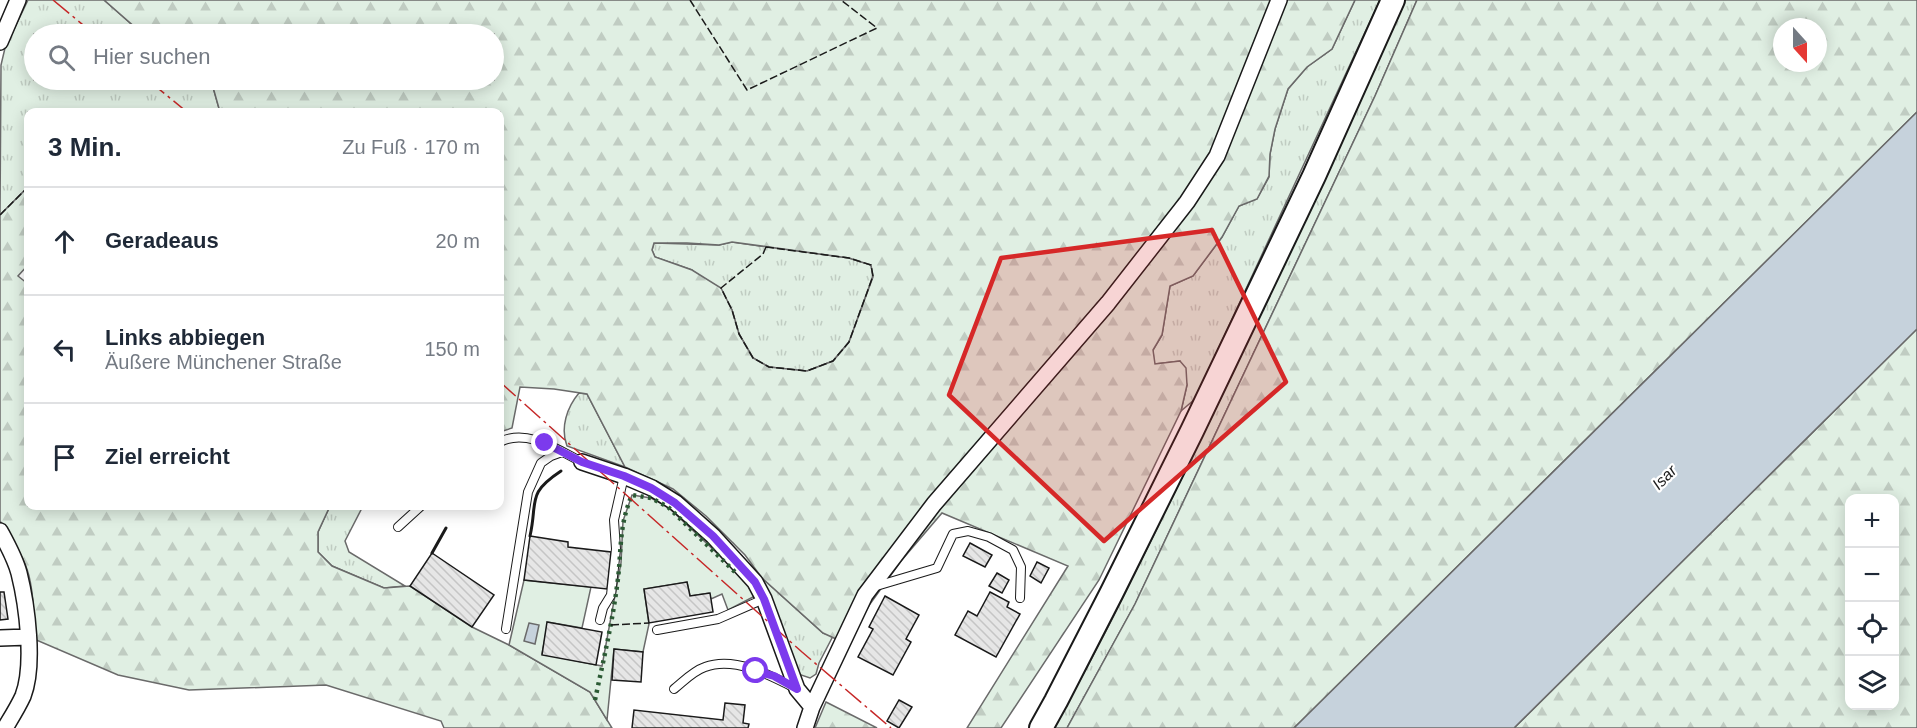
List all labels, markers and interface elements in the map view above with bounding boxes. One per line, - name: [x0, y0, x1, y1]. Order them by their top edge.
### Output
- north arrow: [1773, 18, 1827, 72]
- search box: [24, 24, 504, 90]
- icon: search: [45, 41, 78, 74]
- text: Hier suchen: [93, 44, 210, 69]
- text: 3 Min.: [48, 132, 122, 162]
- text: Zu Fuß · 170 m: [342, 136, 480, 158]
- icon: ahead: [48, 225, 81, 258]
- text: Geradeaus: [105, 228, 219, 253]
- text: 20 m: [436, 230, 480, 252]
- text: Links abbiegen: [105, 325, 265, 350]
- icon: left: [48, 333, 81, 366]
- text: 150 m: [424, 338, 480, 360]
- text: Äußere Münchener Straße: [105, 351, 342, 373]
- route end: [531, 429, 557, 455]
- icon: arrive: [48, 441, 81, 474]
- text: Ziel erreicht: [105, 444, 230, 469]
- water label: Isar: [1649, 461, 1680, 493]
- map controls: [1845, 494, 1899, 710]
- button: +: [1845, 494, 1899, 548]
- button: −: [1845, 548, 1899, 602]
- button: locate: [1845, 602, 1899, 656]
- button: layers: [1845, 656, 1899, 710]
- route start: [742, 657, 768, 683]

